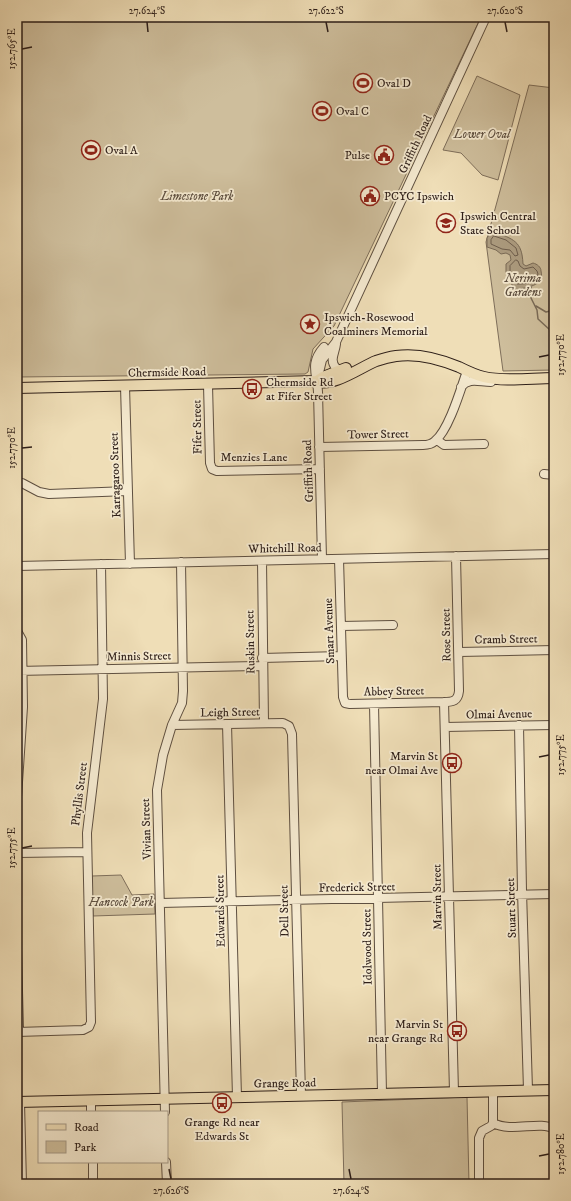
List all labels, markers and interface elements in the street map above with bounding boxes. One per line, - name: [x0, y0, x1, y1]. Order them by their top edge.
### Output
- text: 27.624°S: [129, 5, 165, 17]
- text: 27.622°S: [308, 5, 344, 17]
- text: 27.620°S: [487, 5, 523, 17]
- text: 152.765°E: [6, 28, 18, 70]
- sports icon: Oval D: [352, 72, 374, 94]
- place label: Oval D: [377, 76, 411, 91]
- sports icon: Oval C: [311, 100, 333, 122]
- place label: Oval C: [336, 104, 369, 119]
- street label: Griffith Road: [395, 113, 436, 176]
- park label: Lower Oval: [453, 127, 512, 142]
- sports icon: Oval A: [80, 139, 102, 161]
- place label: Oval A: [105, 143, 138, 158]
- public building icon: Pulse: [373, 144, 395, 166]
- place label: Pulse: [345, 148, 370, 163]
- public building icon: PCYC Ipswich: [359, 185, 381, 207]
- park label: Limestone Park: [160, 189, 233, 204]
- place label: PCYC Ipswich: [384, 189, 455, 204]
- place label: Ipswich Central State School: [460, 209, 536, 238]
- school or university icon: Ipswich Central State School: [435, 212, 457, 234]
- park label: Nerima Gardens: [504, 271, 542, 300]
- place label: Ipswich-Rosewood Coalminers Memorial: [324, 310, 428, 339]
- place icon: Ipswich-Rosewood Coalminers Memorial: [299, 313, 321, 335]
- text: 152.770°E: [555, 334, 567, 376]
- street label: Chermside Road: [128, 364, 206, 381]
- place label: Chermside Rd at Fifer Street: [266, 375, 333, 404]
- bus stop icon: Chermside Rd at Fifer Street: [241, 378, 263, 400]
- street label: Fifer Street: [190, 399, 205, 454]
- street label: Tower Street: [347, 426, 409, 443]
- text: 152.770°E: [6, 427, 18, 469]
- street label: Karragaroo Street: [107, 432, 124, 518]
- street label: Griffith Road: [300, 439, 317, 503]
- street label: Menzies Lane: [221, 450, 287, 465]
- street label: Whitehill Road: [247, 540, 322, 557]
- street label: Smart Avenue: [321, 598, 338, 664]
- street label: Rose Street: [439, 608, 454, 662]
- street label: Ruskin Street: [242, 610, 259, 674]
- street label: Cramb Street: [474, 631, 538, 648]
- street label: Minnis Street: [107, 648, 172, 665]
- street label: Abbey Street: [364, 683, 425, 700]
- street label: Leigh Street: [200, 704, 260, 721]
- street label: Olmai Avenue: [466, 706, 532, 723]
- text: 152.775°E: [555, 734, 567, 776]
- place label: Marvin St near Olmai Ave: [365, 749, 438, 778]
- bus stop icon: Marvin St near Olmai Ave: [441, 752, 463, 774]
- street label: Phyllis Street: [68, 761, 91, 827]
- street label: Vivian Street: [138, 798, 155, 861]
- text: 152.775°E: [6, 827, 18, 869]
- street label: Marvin Street: [429, 864, 446, 930]
- street label: Edwards Street: [212, 874, 229, 947]
- street label: Stuart Street: [503, 877, 520, 938]
- street label: Frederick Street: [318, 879, 396, 896]
- street label: Dell Street: [277, 885, 292, 937]
- park label: Hancock Park: [87, 895, 154, 910]
- street label: Idolwood Street: [359, 909, 376, 985]
- place label: Marvin St near Grange Rd: [368, 1017, 443, 1046]
- bus stop icon: Marvin St near Grange Rd: [446, 1020, 468, 1042]
- street label: Grange Road: [254, 1075, 316, 1092]
- bus stop icon: Grange Rd near Edwards St: [211, 1092, 233, 1114]
- legend: [38, 1111, 168, 1163]
- place label: Grange Rd near Edwards St: [185, 1115, 260, 1144]
- text: Road: [74, 1120, 99, 1135]
- text: 152.780°E: [555, 1133, 567, 1175]
- text: Park: [74, 1140, 96, 1155]
- text: 27.626°S: [153, 1185, 189, 1197]
- text: 27.624°S: [333, 1185, 369, 1197]

